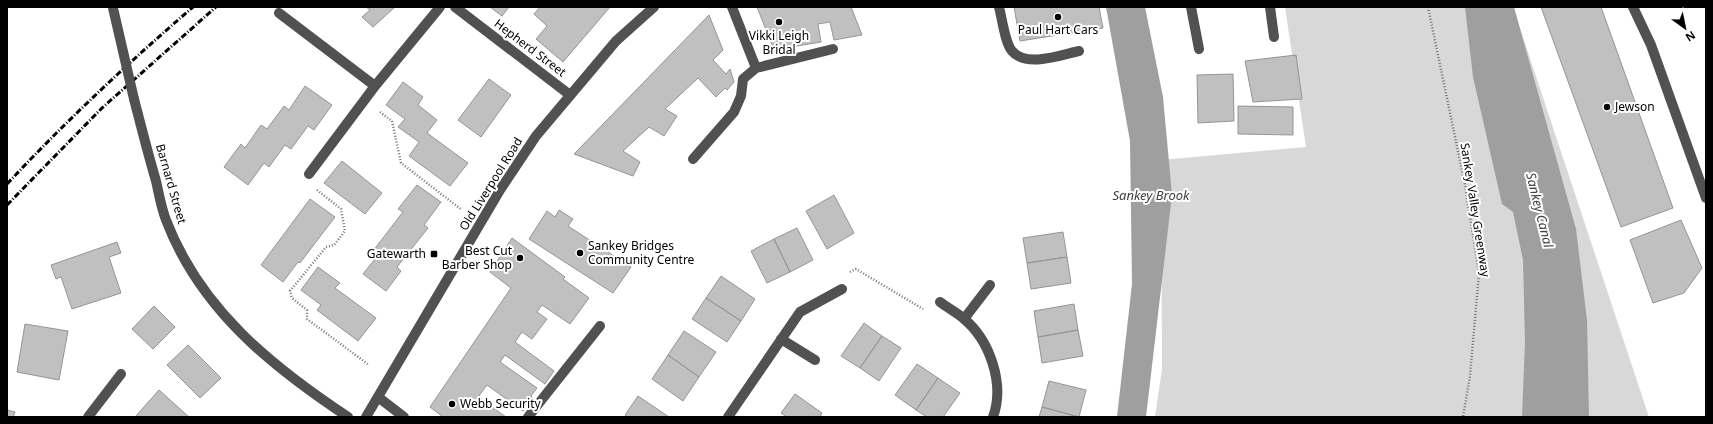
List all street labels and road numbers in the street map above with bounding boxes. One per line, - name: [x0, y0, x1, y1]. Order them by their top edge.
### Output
- street label: Hepherd Street: [491, 15, 570, 81]
- street label: Old Liverpool Road: [455, 134, 526, 234]
- street label: Barnard Street: [152, 142, 191, 226]
- street label: Sankey Valley Greenway: [1457, 142, 1495, 279]

